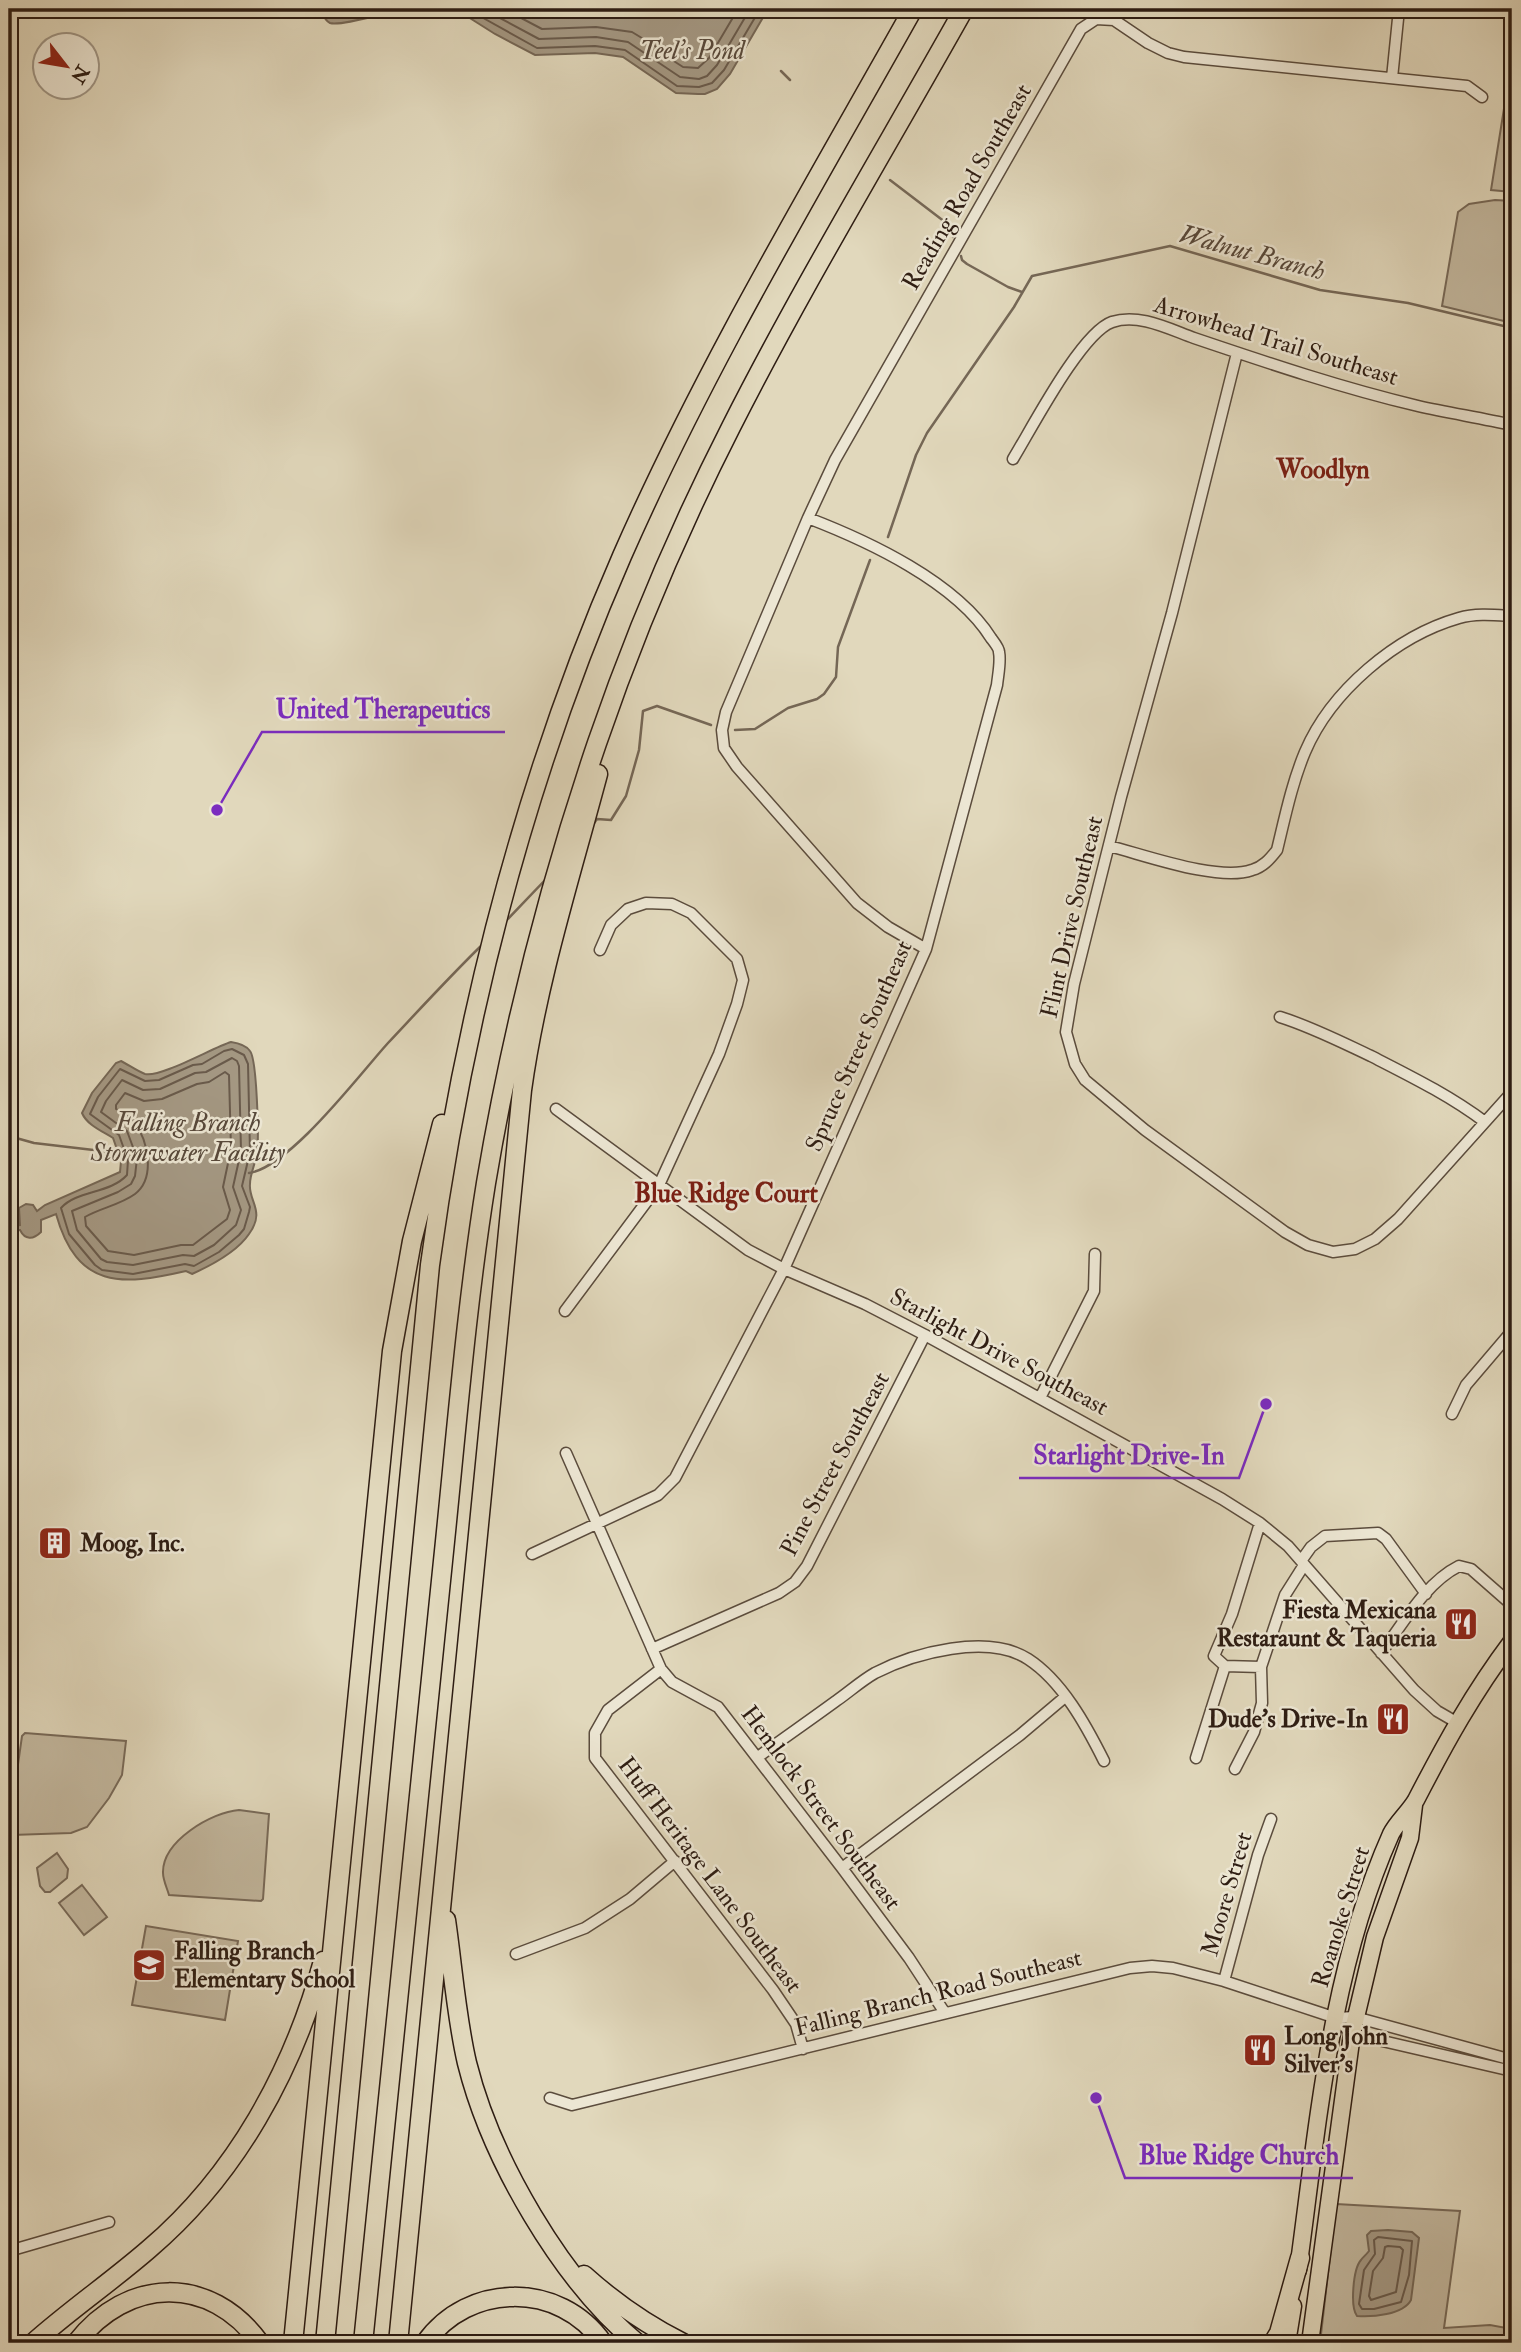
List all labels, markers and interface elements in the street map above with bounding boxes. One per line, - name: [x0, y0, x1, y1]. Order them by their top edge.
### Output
- north arrow: [32, 32, 102, 102]
- water label: Teel's Pond: [639, 35, 747, 67]
- text: N: [65, 60, 95, 89]
- street label: Reading Road Southeast: [895, 78, 1039, 296]
- water label: Walnut Branch: [1175, 218, 1329, 288]
- street label: Arrowhead Trail Southeast: [1149, 289, 1402, 393]
- district label: Woodlyn: [1275, 454, 1370, 487]
- callout: United Therapeutics: [262, 685, 505, 732]
- text: United Therapeutics: [275, 694, 491, 727]
- street label: Flint Drive Southeast: [1034, 813, 1110, 1021]
- street label: Spruce Street Southeast: [798, 935, 920, 1156]
- water label: Falling Branch Stormwater Facility: [90, 1107, 285, 1169]
- district label: Blue Ridge Court: [634, 1178, 818, 1211]
- street label: Starlight Drive Southeast: [884, 1281, 1114, 1423]
- street label: Pine Street Southeast: [773, 1366, 897, 1561]
- callout: Starlight Drive-In: [1019, 1431, 1239, 1478]
- text: Starlight Drive-In: [1033, 1440, 1225, 1473]
- building icon: Moog, Inc.: [36, 1524, 74, 1562]
- place label: Moog, Inc.: [79, 1528, 185, 1559]
- place label: Fiesta Mexicana Restaraunt & Taqueria: [1216, 1595, 1437, 1654]
- restaurant icon: Fiesta Mexicana Restaraunt & Taqueria: [1442, 1605, 1480, 1643]
- street label: Hemlock Street Southeast: [734, 1700, 908, 1917]
- restaurant icon: Dude's Drive-In: [1374, 1700, 1412, 1738]
- place label: Dude's Drive-In: [1208, 1704, 1369, 1735]
- street label: Huff Heritage Lane Southeast: [611, 1751, 809, 2000]
- street label: Moore Street: [1195, 1828, 1260, 1960]
- street label: Roanoke Street: [1305, 1842, 1377, 1991]
- place label: Falling Branch Elementary School: [174, 1936, 356, 1995]
- street label: Falling Branch Road Southeast: [791, 1942, 1085, 2044]
- school or university icon: Falling Branch Elementary School: [130, 1946, 168, 1984]
- place label: Long John Silver's: [1284, 2021, 1389, 2080]
- restaurant icon: Long John Silver's: [1241, 2031, 1279, 2069]
- callout: Blue Ridge Church: [1125, 2131, 1353, 2178]
- text: Blue Ridge Church: [1139, 2140, 1339, 2173]

